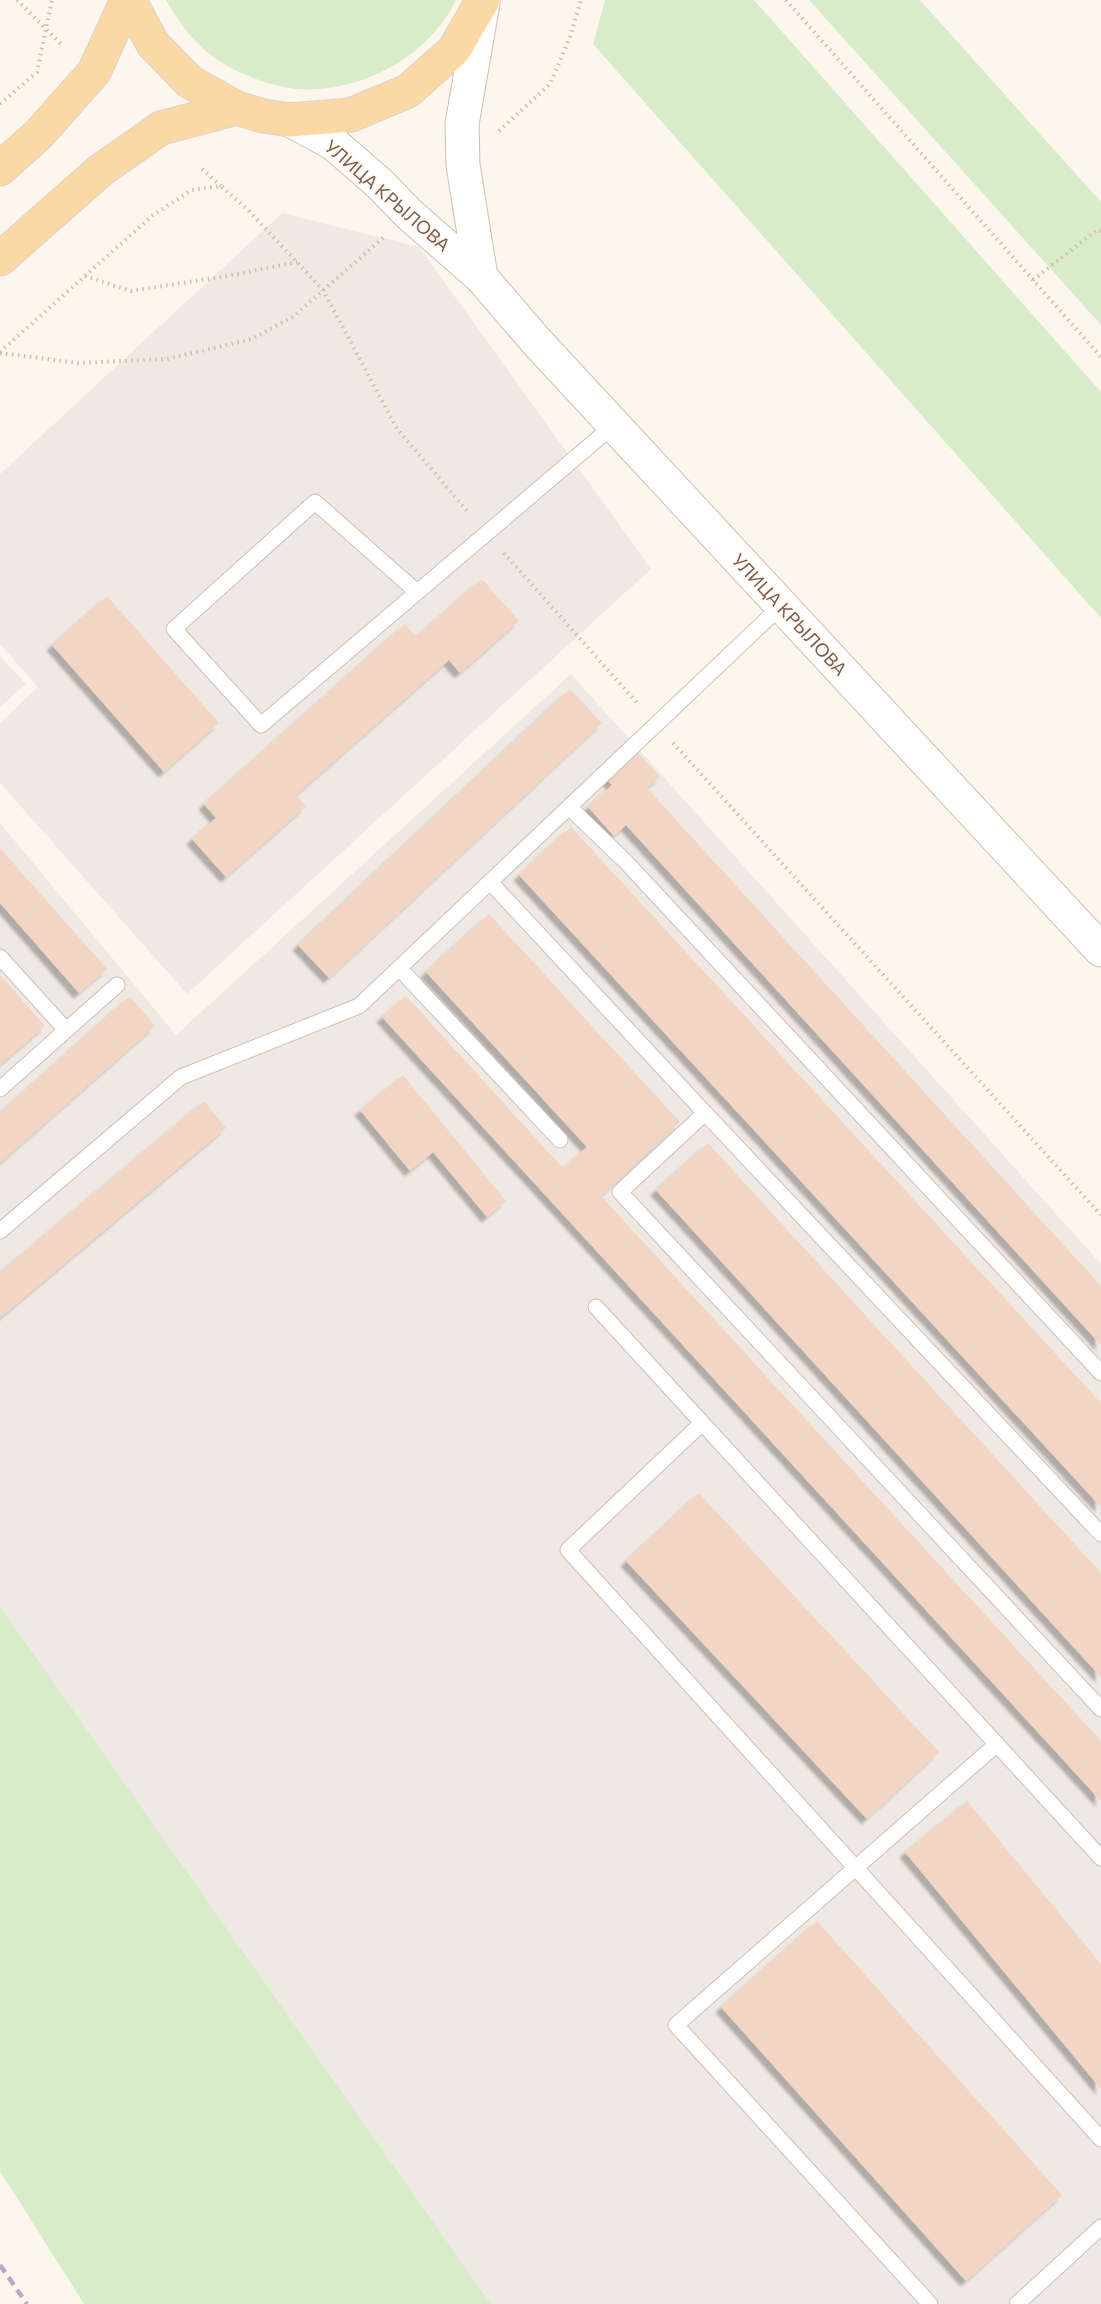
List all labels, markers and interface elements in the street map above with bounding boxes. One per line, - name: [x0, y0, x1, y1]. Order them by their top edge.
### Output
- street label: УЛИЦА КРЫЛОВА: [320, 135, 455, 256]
- street label: УЛИЦА КРЫЛОВА: [728, 549, 852, 680]

